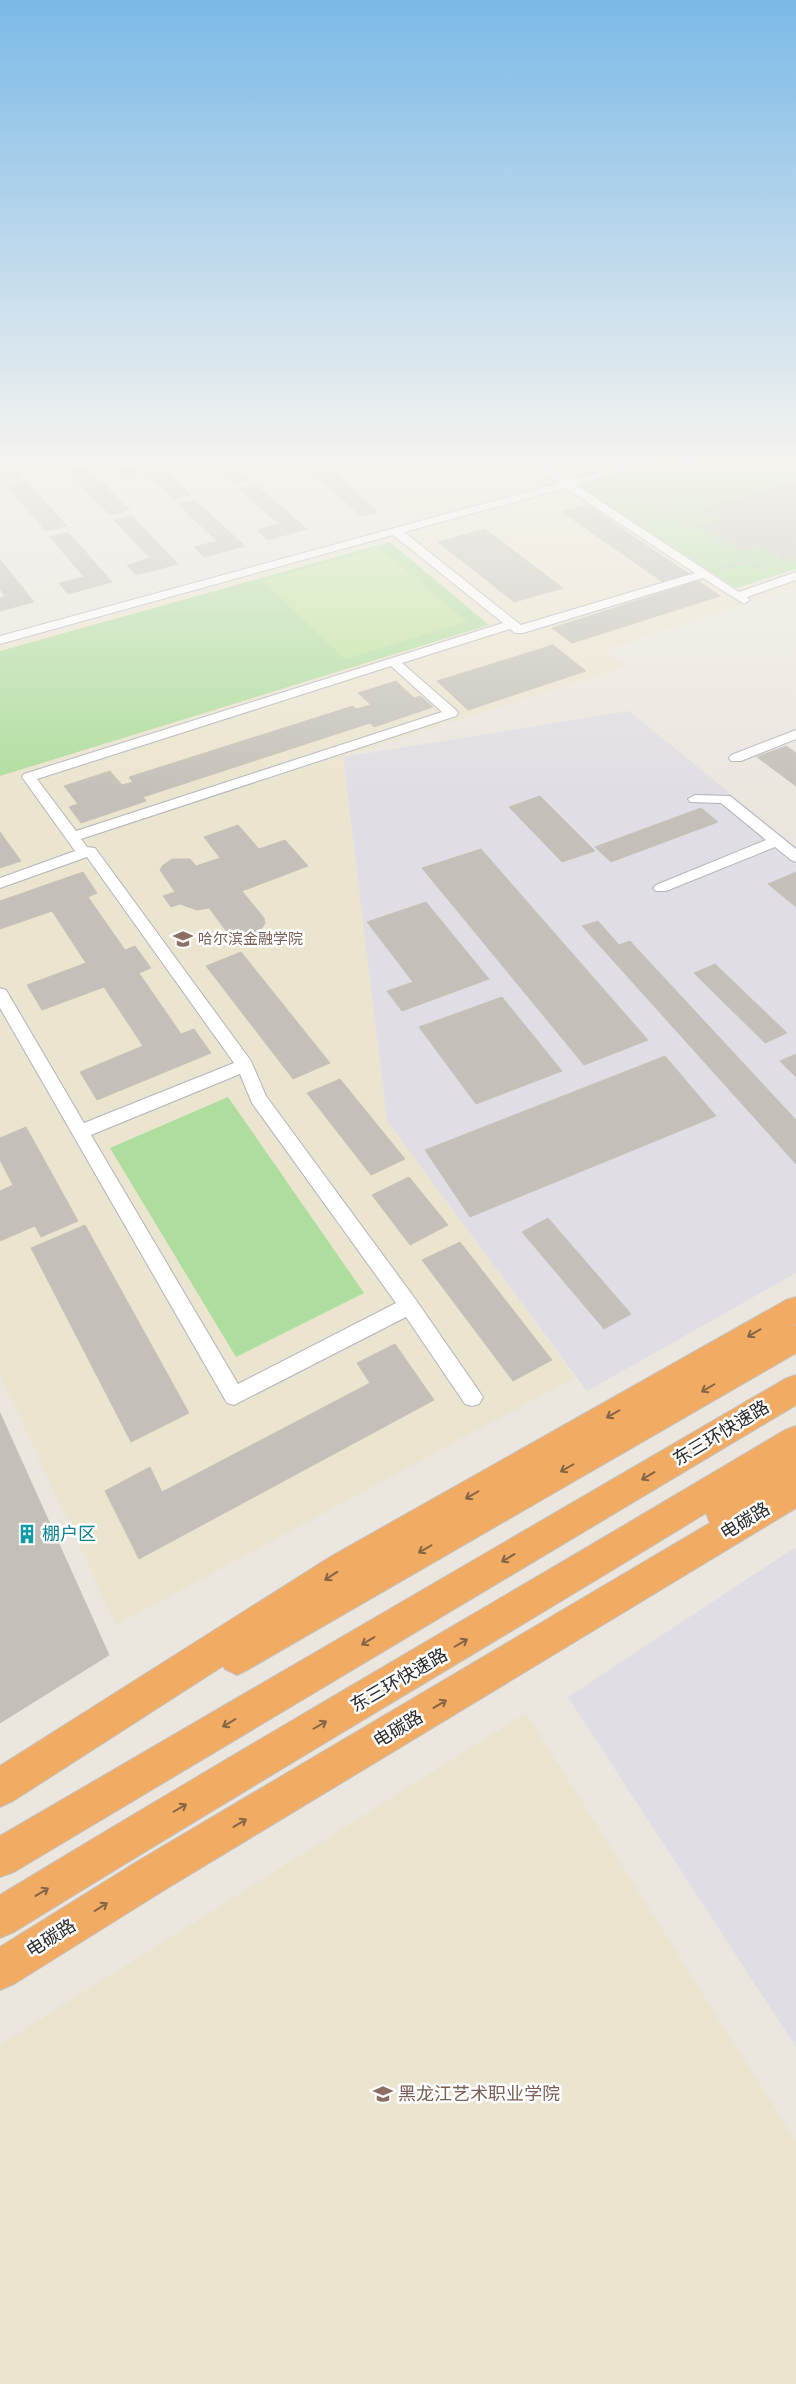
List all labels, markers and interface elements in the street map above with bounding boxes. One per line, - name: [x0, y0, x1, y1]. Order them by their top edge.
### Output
- school or university icon: 哈尔滨金融学院: [172, 928, 194, 950]
- place label: 哈尔滨金融学院: [198, 930, 303, 948]
- one-way arrow: [747, 1329, 761, 1339]
- one-way arrow: [701, 1384, 716, 1393]
- street label: 东三环快速路: [669, 1396, 773, 1470]
- one-way arrow: [605, 1409, 620, 1419]
- one-way arrow: [559, 1463, 574, 1473]
- one-way arrow: [642, 1471, 656, 1481]
- one-way arrow: [464, 1490, 479, 1500]
- street label: 电碳路: [716, 1498, 774, 1544]
- building icon: 棚户区: [16, 1523, 38, 1545]
- place label: 棚户区: [42, 1523, 96, 1545]
- one-way arrow: [419, 1544, 433, 1554]
- one-way arrow: [502, 1554, 516, 1564]
- one-way arrow: [325, 1572, 339, 1582]
- one-way arrow: [361, 1636, 376, 1646]
- one-way arrow: [453, 1638, 467, 1648]
- street label: 东三环快速路: [347, 1643, 451, 1717]
- one-way arrow: [432, 1699, 446, 1709]
- street label: 电碳路: [369, 1706, 427, 1752]
- one-way arrow: [222, 1719, 236, 1729]
- one-way arrow: [313, 1720, 327, 1730]
- one-way arrow: [173, 1802, 187, 1812]
- one-way arrow: [233, 1818, 248, 1828]
- one-way arrow: [34, 1887, 48, 1897]
- one-way arrow: [94, 1902, 108, 1912]
- street label: 电碳路: [22, 1914, 80, 1962]
- school or university icon: 黑龙江艺术职业学院: [372, 2083, 394, 2105]
- place label: 黑龙江艺术职业学院: [398, 2083, 560, 2105]

